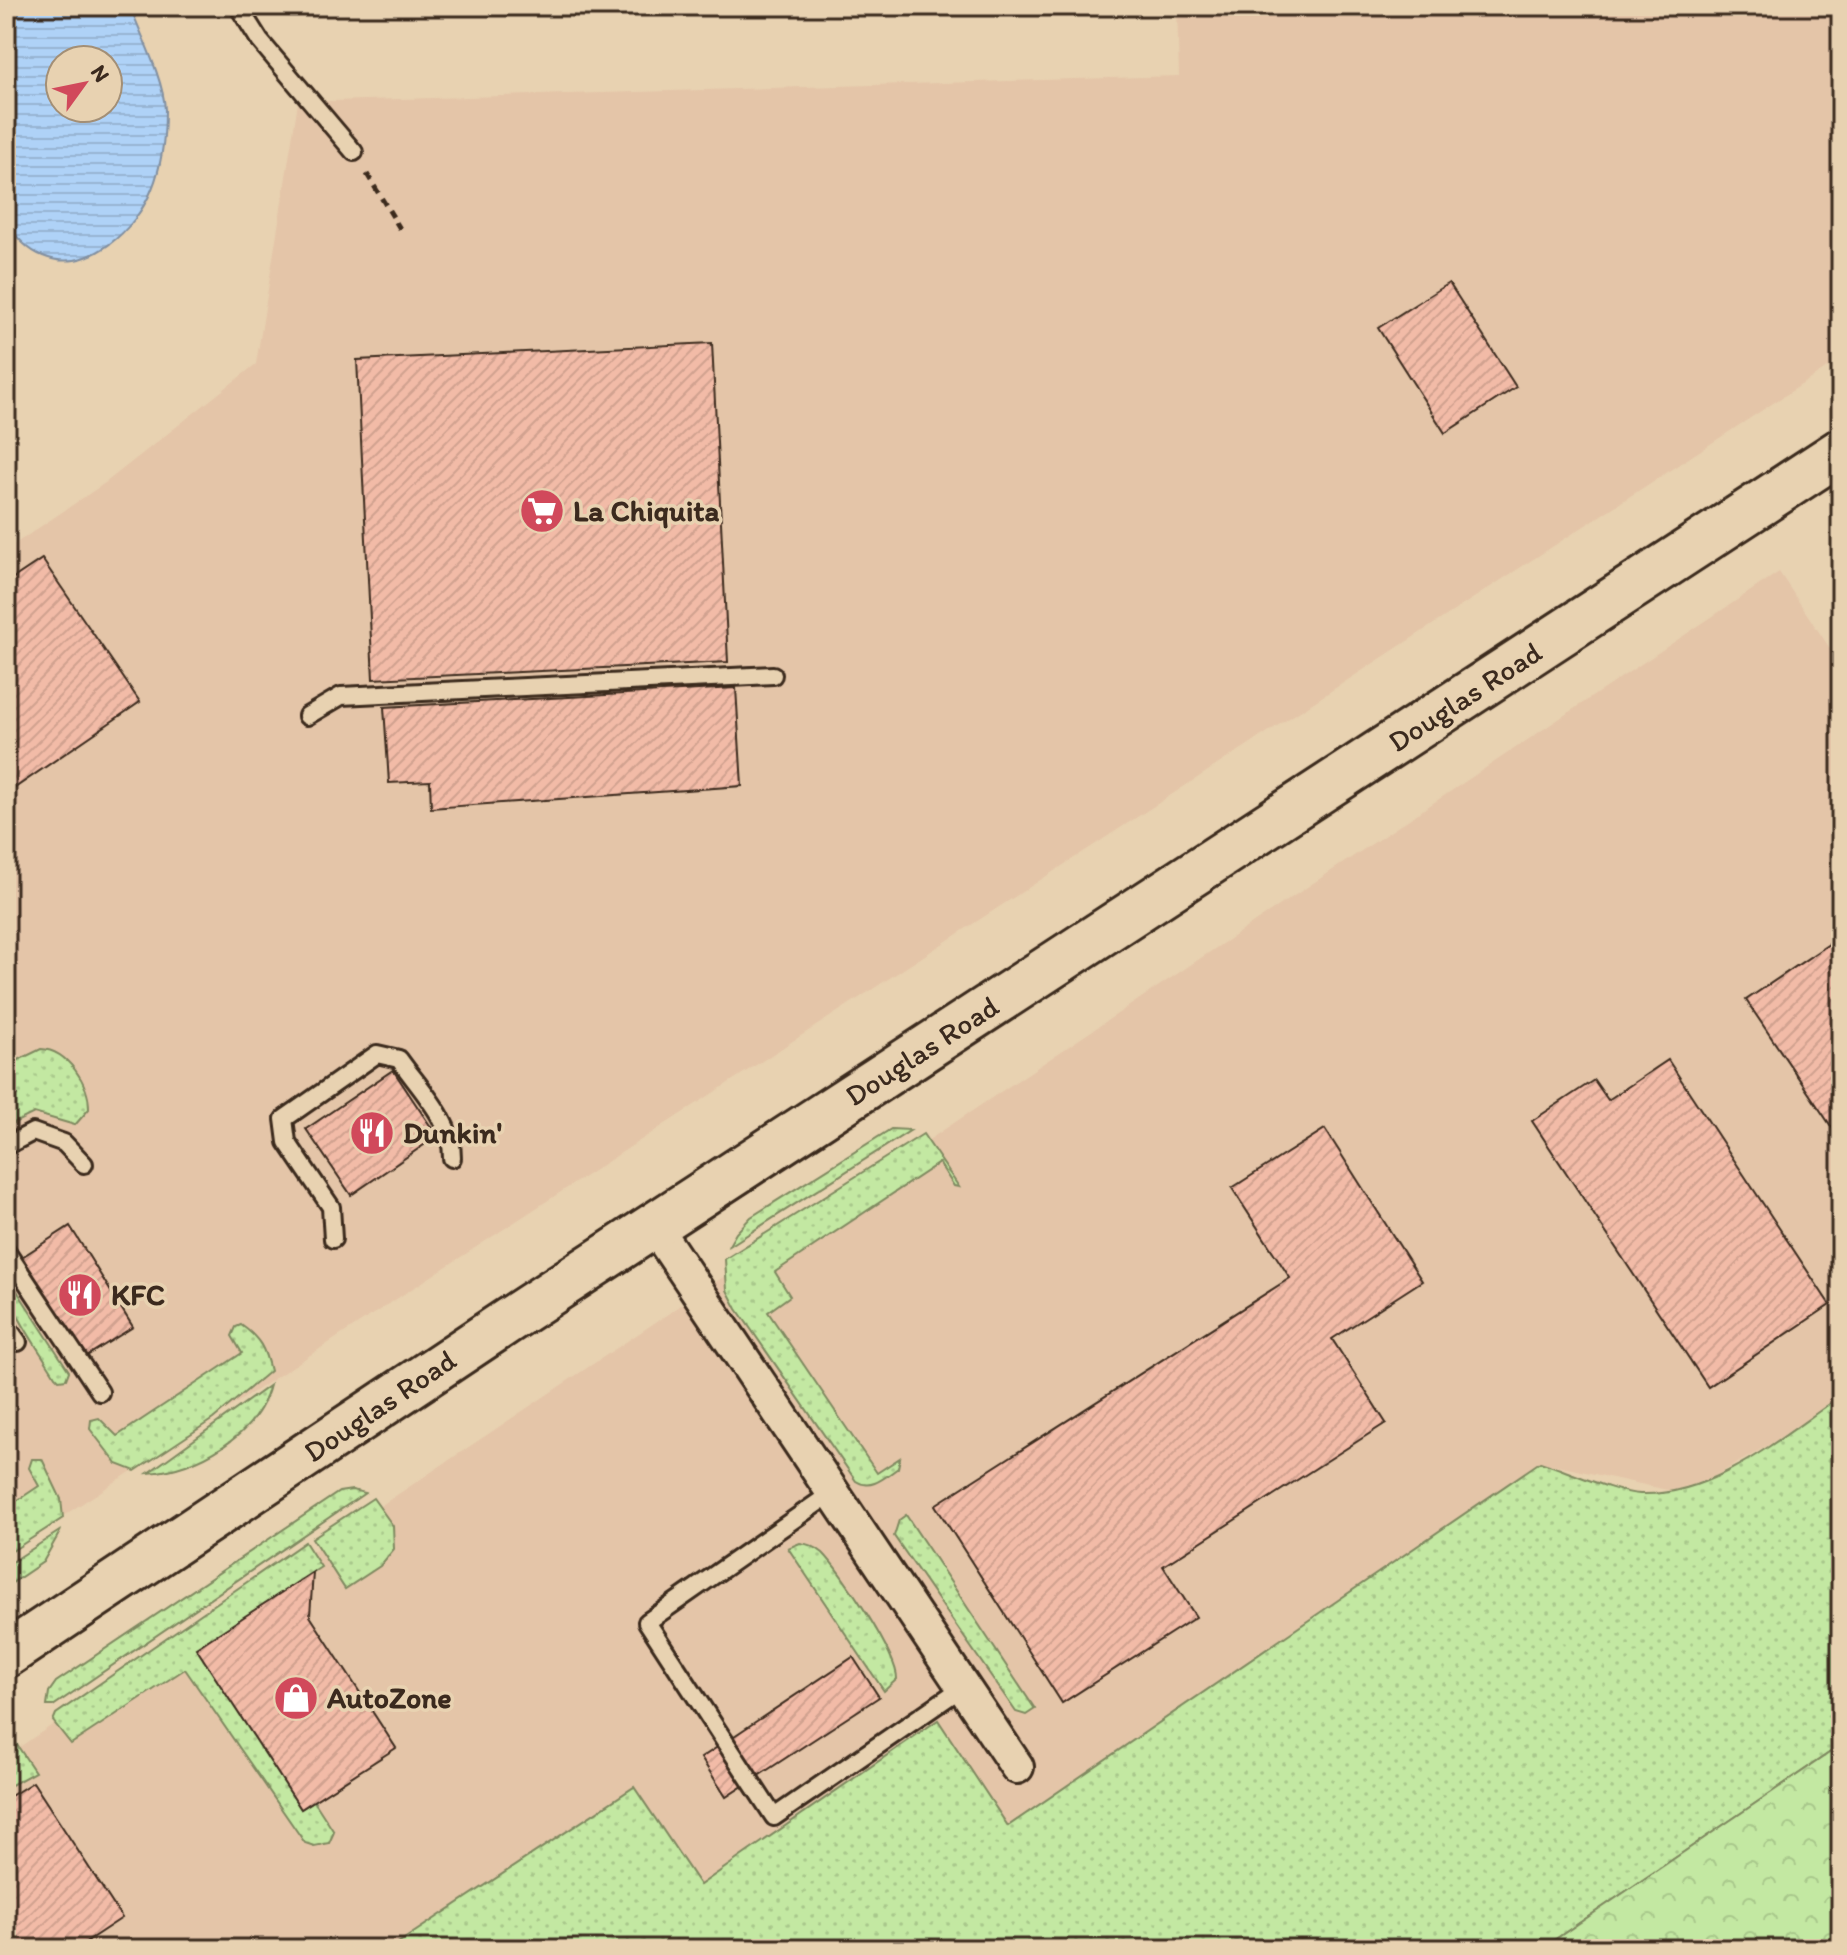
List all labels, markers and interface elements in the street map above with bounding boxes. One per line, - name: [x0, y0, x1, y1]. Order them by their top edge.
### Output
- north arrow: [44, 44, 124, 124]
- text: N: [85, 60, 116, 87]
- supermarket icon: La Chiquita: [518, 487, 566, 535]
- place label: La Chiquita: [573, 492, 720, 529]
- street label: Douglas Road: [1381, 633, 1549, 760]
- street label: Douglas Road: [838, 987, 1006, 1114]
- restaurant icon: Dunkin': [348, 1109, 396, 1157]
- place label: Dunkin': [403, 1114, 502, 1151]
- restaurant icon: KFC: [56, 1271, 104, 1319]
- place label: KFC: [111, 1276, 165, 1313]
- street label: Douglas Road: [296, 1341, 463, 1470]
- shop icon: AutoZone: [272, 1674, 320, 1722]
- place label: AutoZone: [326, 1679, 452, 1716]

